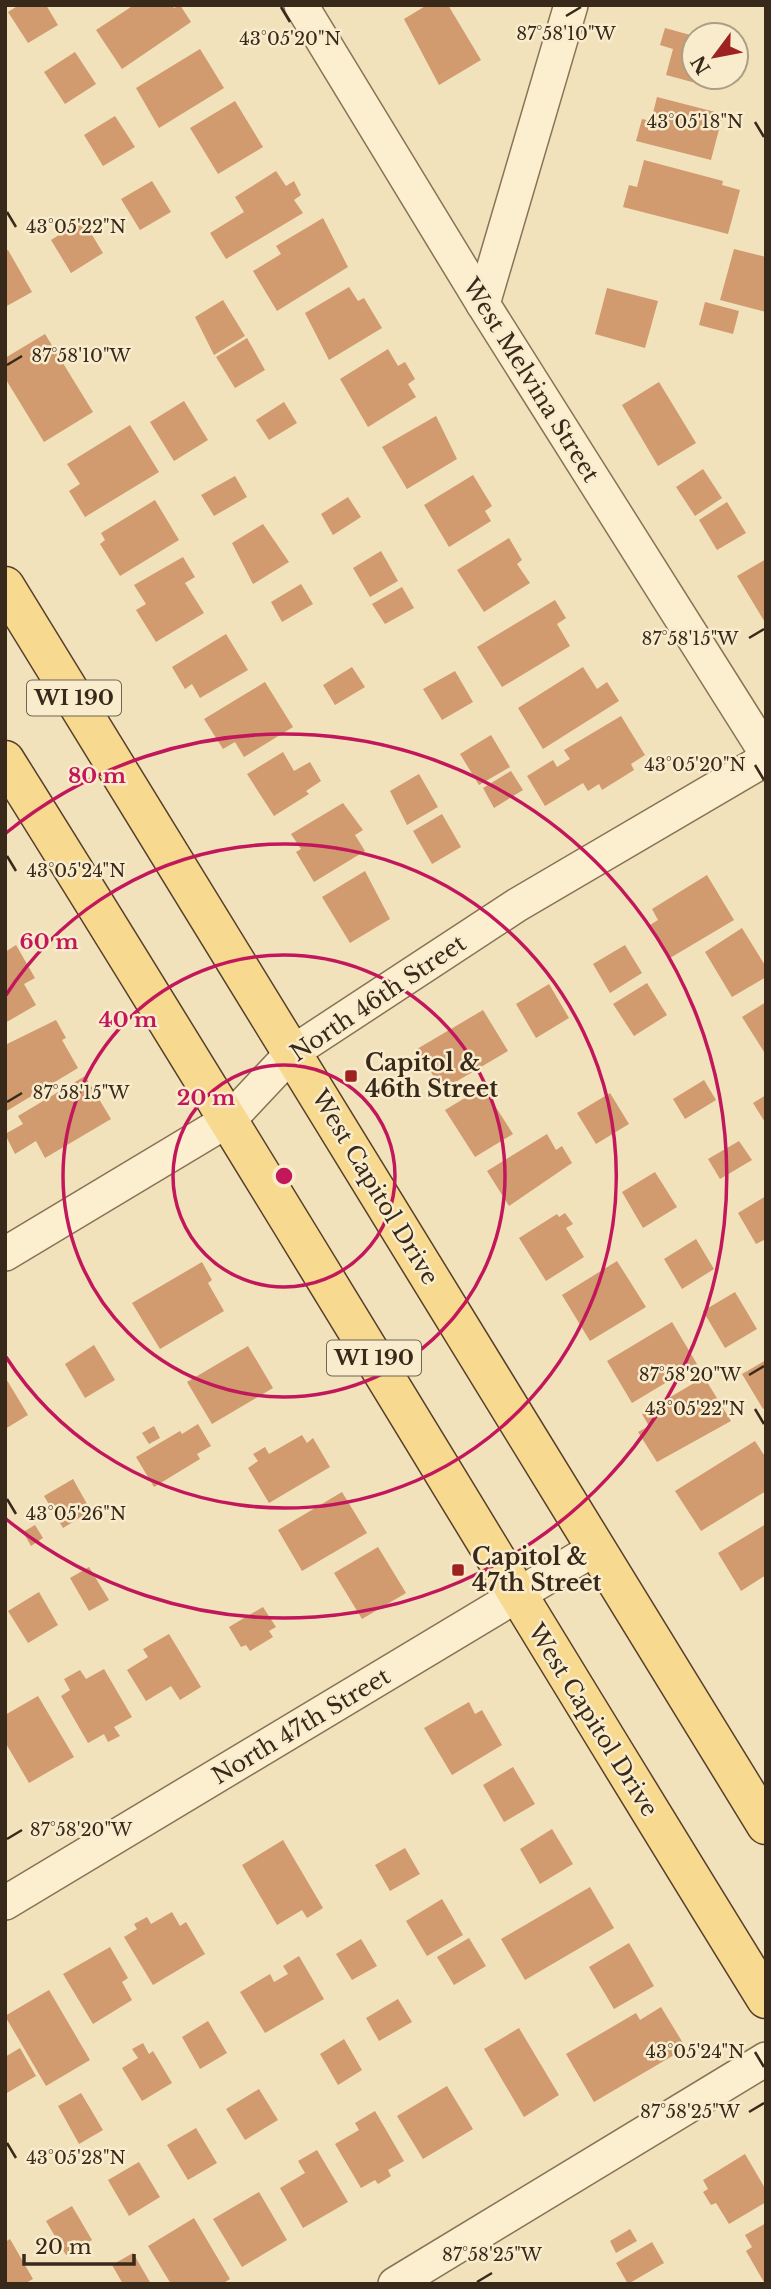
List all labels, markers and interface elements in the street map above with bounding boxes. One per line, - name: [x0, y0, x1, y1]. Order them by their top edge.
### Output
- north arrow: [680, 21, 750, 91]
- text: 87°58'10"W: [516, 23, 617, 45]
- text: 43°05'20"N: [239, 28, 341, 50]
- text: N: [686, 51, 715, 78]
- text: 43°05'18"N: [647, 111, 743, 133]
- text: 43°05'22"N: [26, 216, 126, 238]
- street label: West Melvina Street: [456, 272, 605, 487]
- text: 87°58'10"W: [31, 345, 132, 367]
- text: 87°58'15"W: [642, 628, 739, 650]
- road number: WI 190: [27, 680, 121, 716]
- text: 43°05'20"N: [644, 754, 746, 776]
- text: 80 m: [68, 763, 126, 789]
- text: 43°05'24"N: [27, 860, 125, 882]
- text: 60 m: [20, 929, 78, 955]
- street label: North 46th Street: [285, 929, 471, 1067]
- text: 40 m: [99, 1007, 157, 1033]
- place label: Capitol & 46th Street: [365, 1049, 498, 1103]
- marker: Capitol & 46th Street: [343, 1068, 359, 1084]
- text: 87°58'15"W: [33, 1082, 130, 1104]
- street label: West Capitol Drive: [305, 1084, 444, 1290]
- text: 20 m: [177, 1085, 235, 1111]
- centre of rings: [272, 1164, 296, 1188]
- road number: WI 190: [327, 1340, 421, 1376]
- text: 87°58'20"W: [639, 1364, 742, 1386]
- text: 43°05'22"N: [645, 1398, 745, 1420]
- text: 43°05'26"N: [26, 1503, 126, 1525]
- place label: Capitol & 47th Street: [472, 1543, 602, 1597]
- marker: Capitol & 47th Street: [450, 1562, 466, 1578]
- street label: West Capitol Drive: [522, 1617, 664, 1822]
- street label: North 47th Street: [207, 1662, 395, 1790]
- text: 87°58'20"W: [30, 1819, 133, 1841]
- text: 43°05'24"N: [646, 2041, 744, 2063]
- text: 87°58'25"W: [640, 2101, 741, 2123]
- text: 43°05'28"N: [26, 2147, 126, 2169]
- scale bar: [24, 2222, 135, 2266]
- text: 20 m: [35, 2234, 92, 2260]
- text: 87°58'25"W: [442, 2244, 543, 2266]

